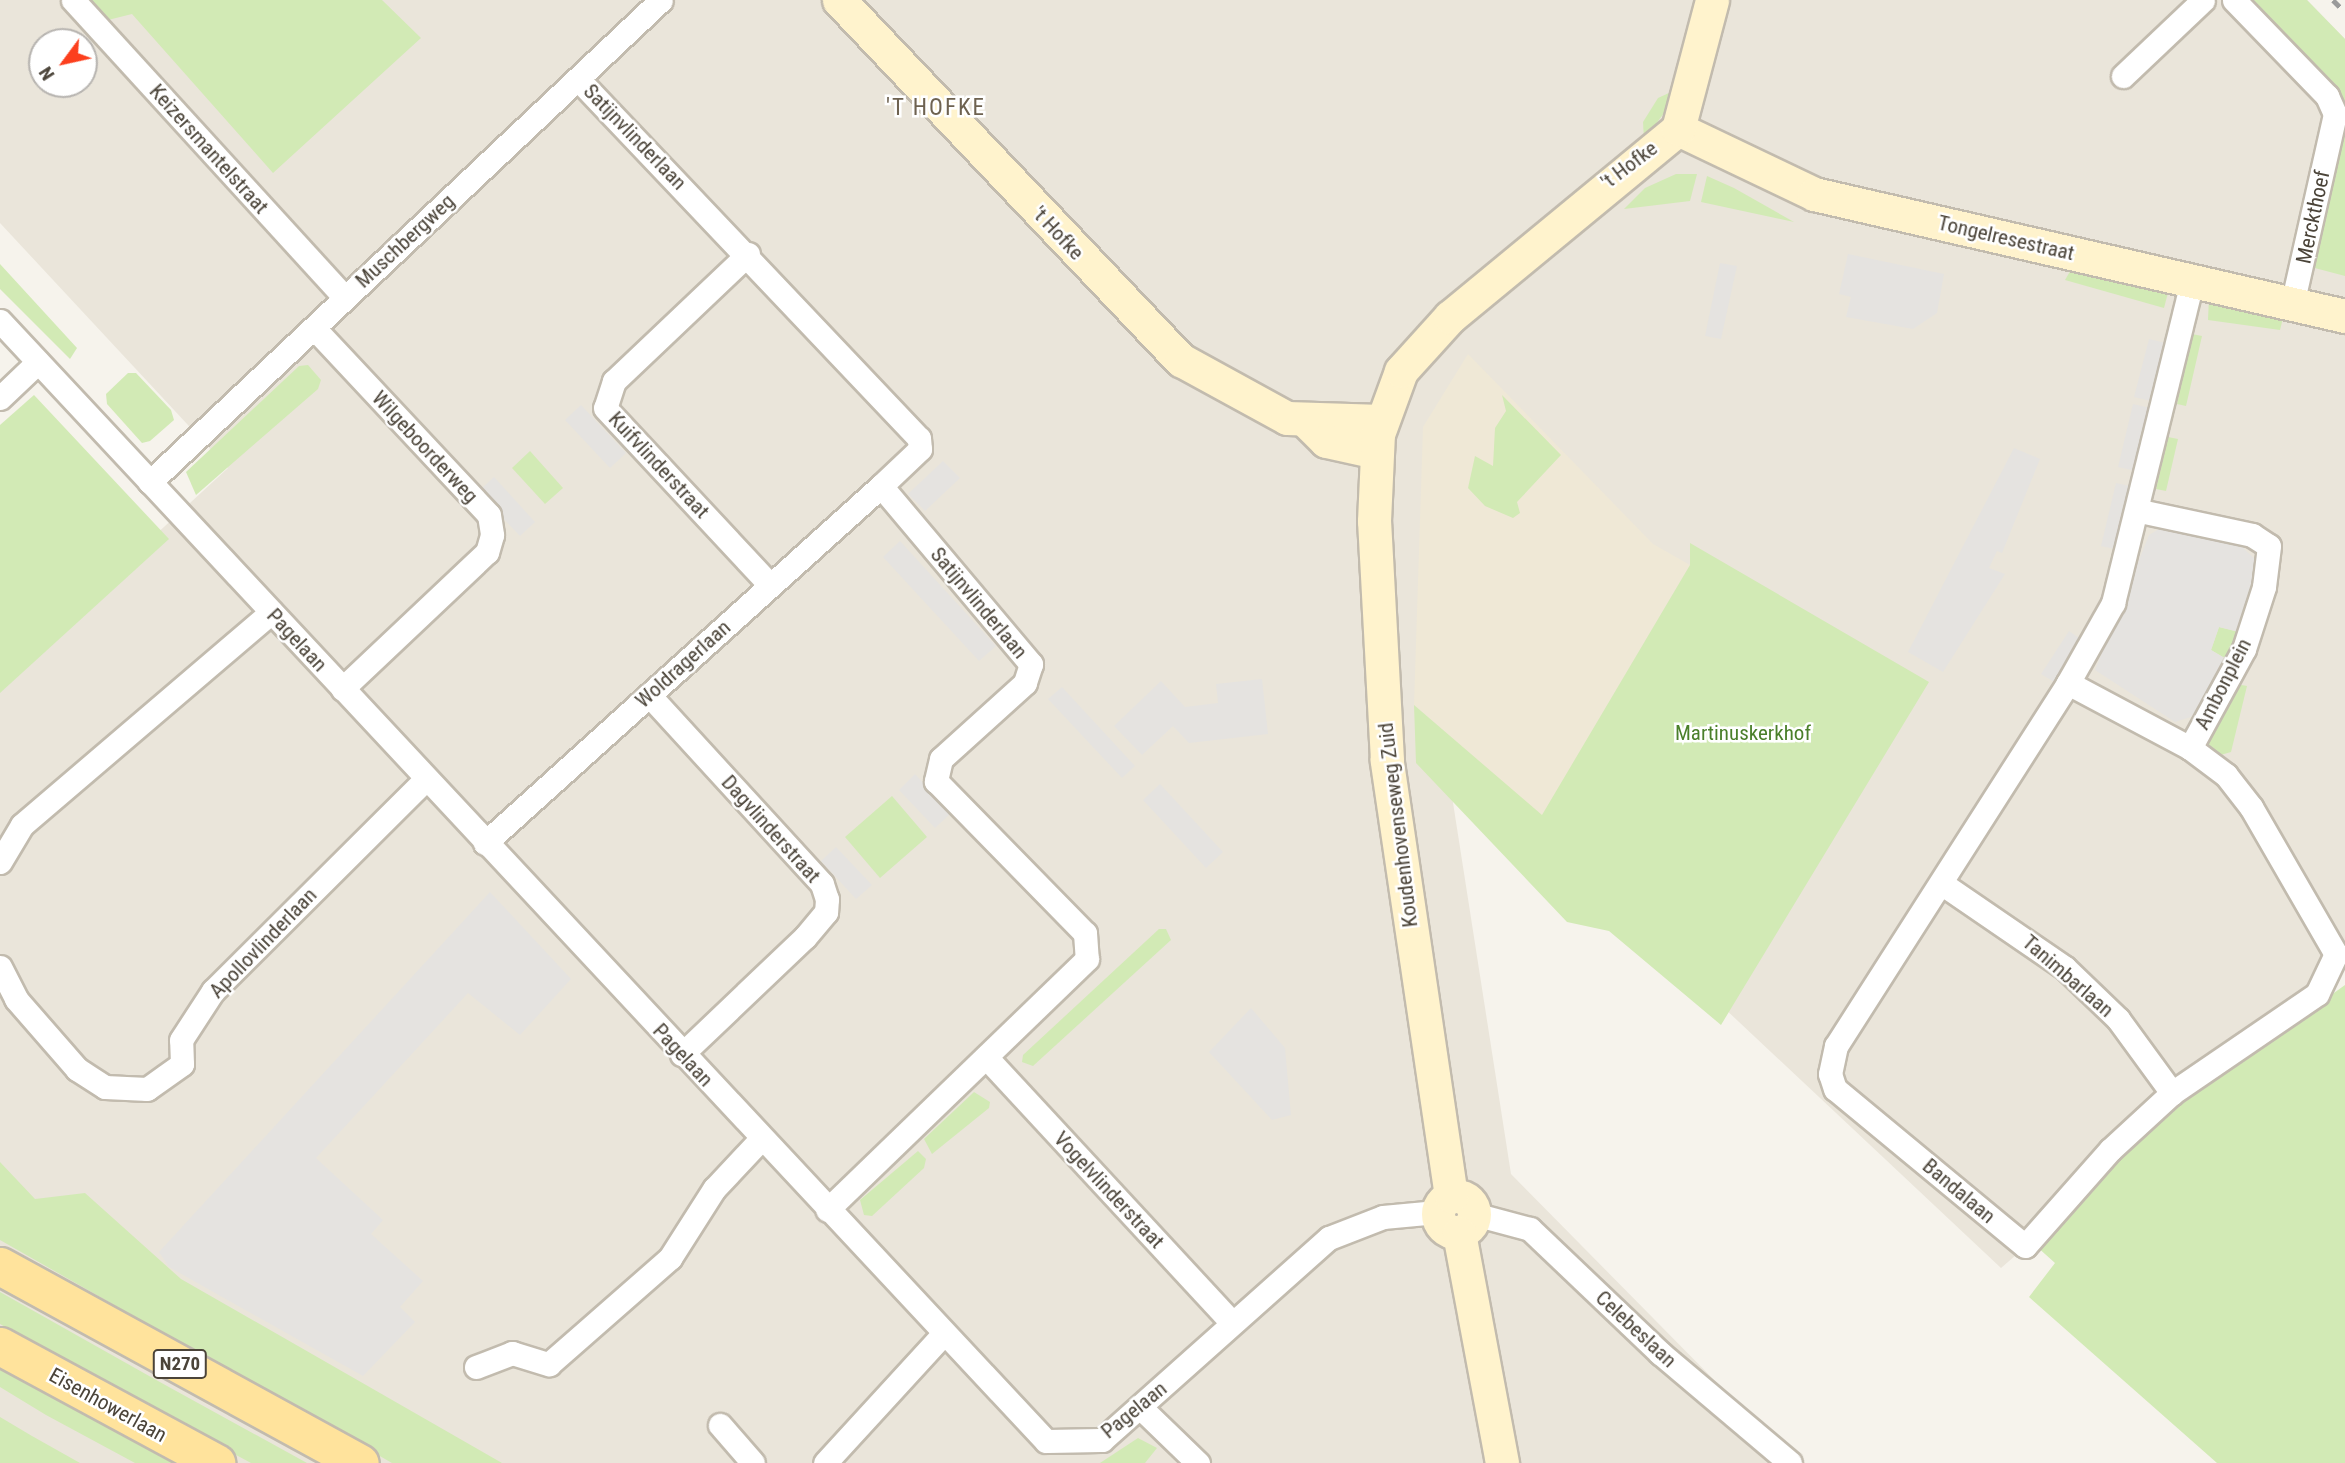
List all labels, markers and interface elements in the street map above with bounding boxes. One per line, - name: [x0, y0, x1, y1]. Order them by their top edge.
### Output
- north arrow: [28, 28, 98, 98]
- text: N: [34, 62, 59, 85]
- street label: Keizersmantelstraat: [144, 79, 274, 219]
- street label: Satijnvlinderlaan: [578, 79, 692, 195]
- district label: 'T HOFKE: [887, 94, 985, 122]
- street label: 't Hofke: [1596, 136, 1662, 194]
- street label: Merckthoef: [2291, 168, 2335, 266]
- street label: Muschbergweg: [350, 189, 460, 293]
- street label: 't Hofke: [1027, 201, 1089, 265]
- street label: Tongelresestraat: [1935, 210, 2077, 266]
- street label: Wilgeboorderweg: [367, 386, 483, 508]
- street label: Kuifvlinderstraat: [603, 407, 715, 523]
- street label: Satijnvlinderlaan: [925, 542, 1033, 664]
- street label: Pagelaan: [262, 603, 332, 677]
- street label: Woldragerlaan: [630, 615, 736, 713]
- street label: Ambonplein: [2189, 634, 2257, 734]
- park label: Martinuskerkhof: [1675, 720, 1811, 746]
- street label: Koudenhovenseweg Zuid: [1373, 721, 1423, 929]
- street label: Dagvlinderstraat: [716, 770, 826, 888]
- street label: Apollovlinderlaan: [204, 883, 322, 1003]
- street label: Tanimbarlaan: [2017, 930, 2119, 1022]
- street label: Pagelaan: [648, 1018, 718, 1092]
- street label: Vogelvlinderstraat: [1048, 1126, 1170, 1254]
- street label: Bandalaan: [1917, 1153, 2001, 1229]
- street label: Celebeslaan: [1590, 1285, 1682, 1373]
- road number: N270: [152, 1348, 208, 1380]
- street label: Eisenhowerlaan: [45, 1362, 171, 1448]
- street label: Pagelaan: [1096, 1376, 1172, 1444]

